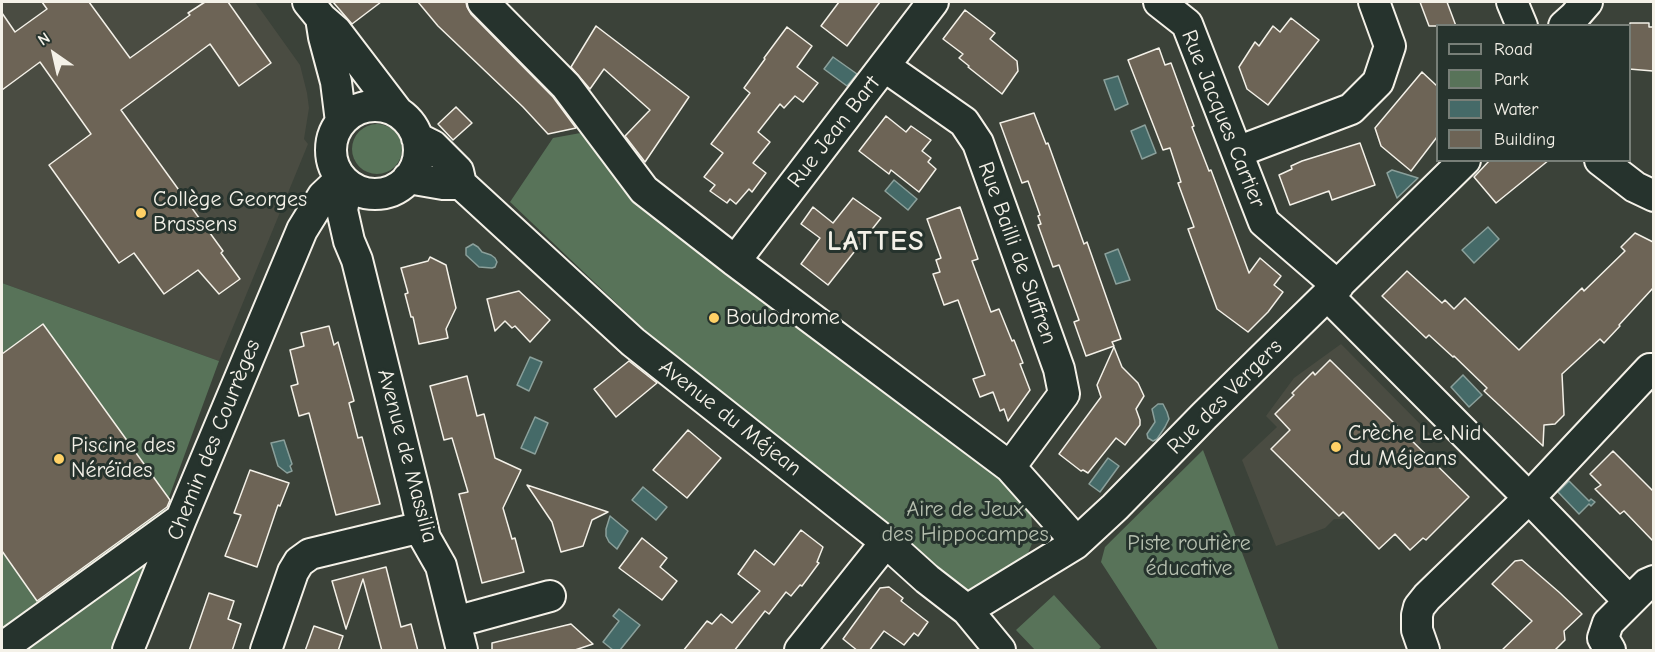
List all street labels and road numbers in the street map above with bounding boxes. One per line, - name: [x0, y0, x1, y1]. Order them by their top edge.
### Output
- street label: Rue Jacques Cartier: [1175, 26, 1271, 212]
- street label: Rue Jean Bart: [782, 71, 886, 193]
- street label: Rue Bailli de Suffren: [972, 158, 1062, 348]
- street label: Rue des Vergers: [1162, 334, 1288, 460]
- street label: Chemin des Courrèges: [162, 336, 266, 544]
- street label: Avenue du Méjean: [653, 354, 807, 482]
- street label: Avenue de Massilia: [371, 366, 443, 546]

